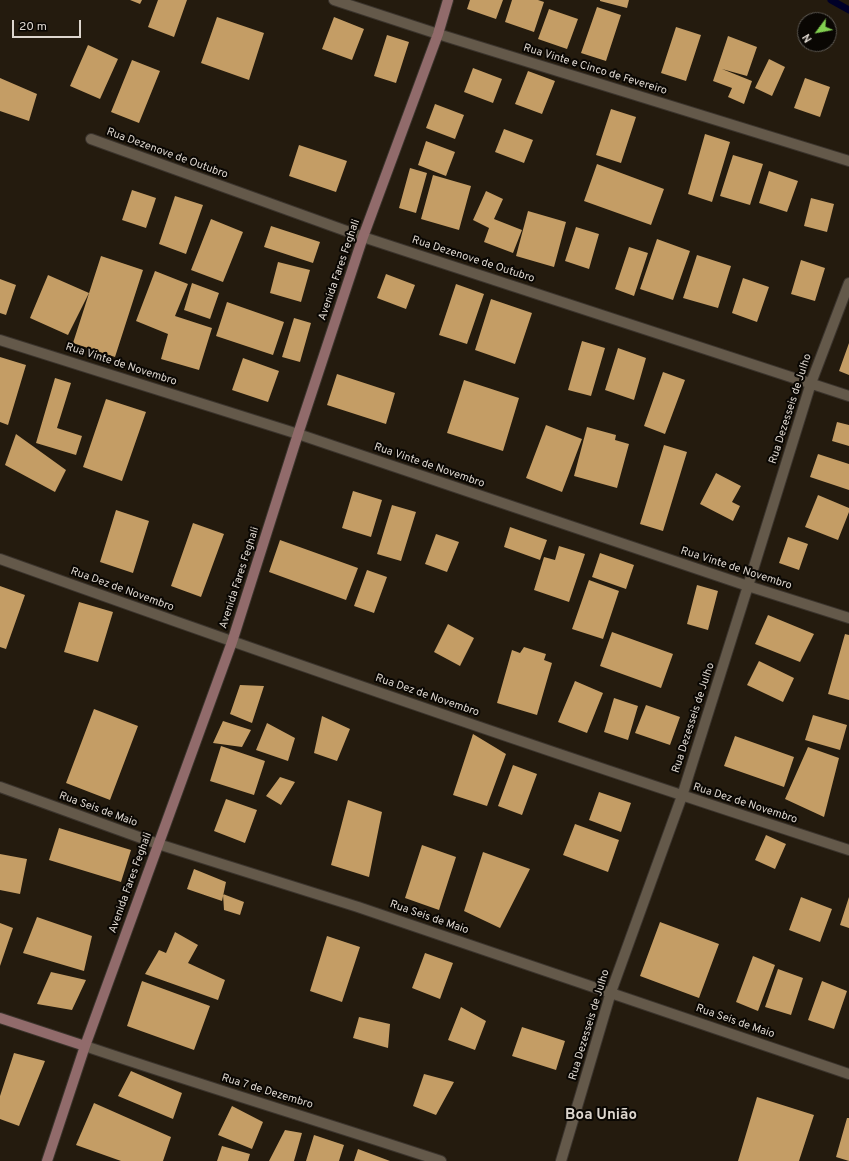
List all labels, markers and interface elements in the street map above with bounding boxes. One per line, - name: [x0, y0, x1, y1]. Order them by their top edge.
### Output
- scale bar: [14, 12, 83, 38]
- north arrow: [797, 12, 837, 52]
- text: 20 m: [19, 19, 47, 35]
- text: N: [800, 31, 816, 45]
- street label: Rua Vinte e Cinco de Fevereiro: [522, 42, 668, 98]
- street label: Rua Dezenove de Outubro: [104, 126, 230, 182]
- street label: Avenida Fares Feghali: [316, 218, 364, 322]
- street label: Rua Dezenove de Outubro: [410, 234, 536, 286]
- street label: Rua Vinte de Novembro: [64, 341, 178, 389]
- street label: Rua Dezesseis de Julho: [767, 352, 815, 466]
- street label: Rua Vinte de Novembro: [372, 441, 486, 491]
- street label: Avenida Fares Feghali: [217, 525, 263, 631]
- street label: Rua Vinte de Novembro: [679, 545, 793, 593]
- street label: Rua Dez de Novembro: [69, 565, 175, 615]
- street label: Rua Dezesseis de Julho: [670, 661, 718, 775]
- street label: Rua Dez de Novembro: [373, 672, 481, 720]
- street label: Rua Dez de Novembro: [691, 781, 799, 827]
- street label: Rua Seis de Maio: [57, 790, 139, 830]
- street label: Avenida Fares Feghali: [107, 831, 155, 935]
- street label: Rua Seis de Maio: [388, 898, 470, 938]
- street label: Rua Dezesseis de Julho: [567, 968, 613, 1082]
- street label: Rua Seis de Maio: [694, 1002, 776, 1042]
- street label: Rua 7 de Dezembro: [220, 1072, 314, 1112]
- district label: Boa União: [565, 1107, 637, 1125]

